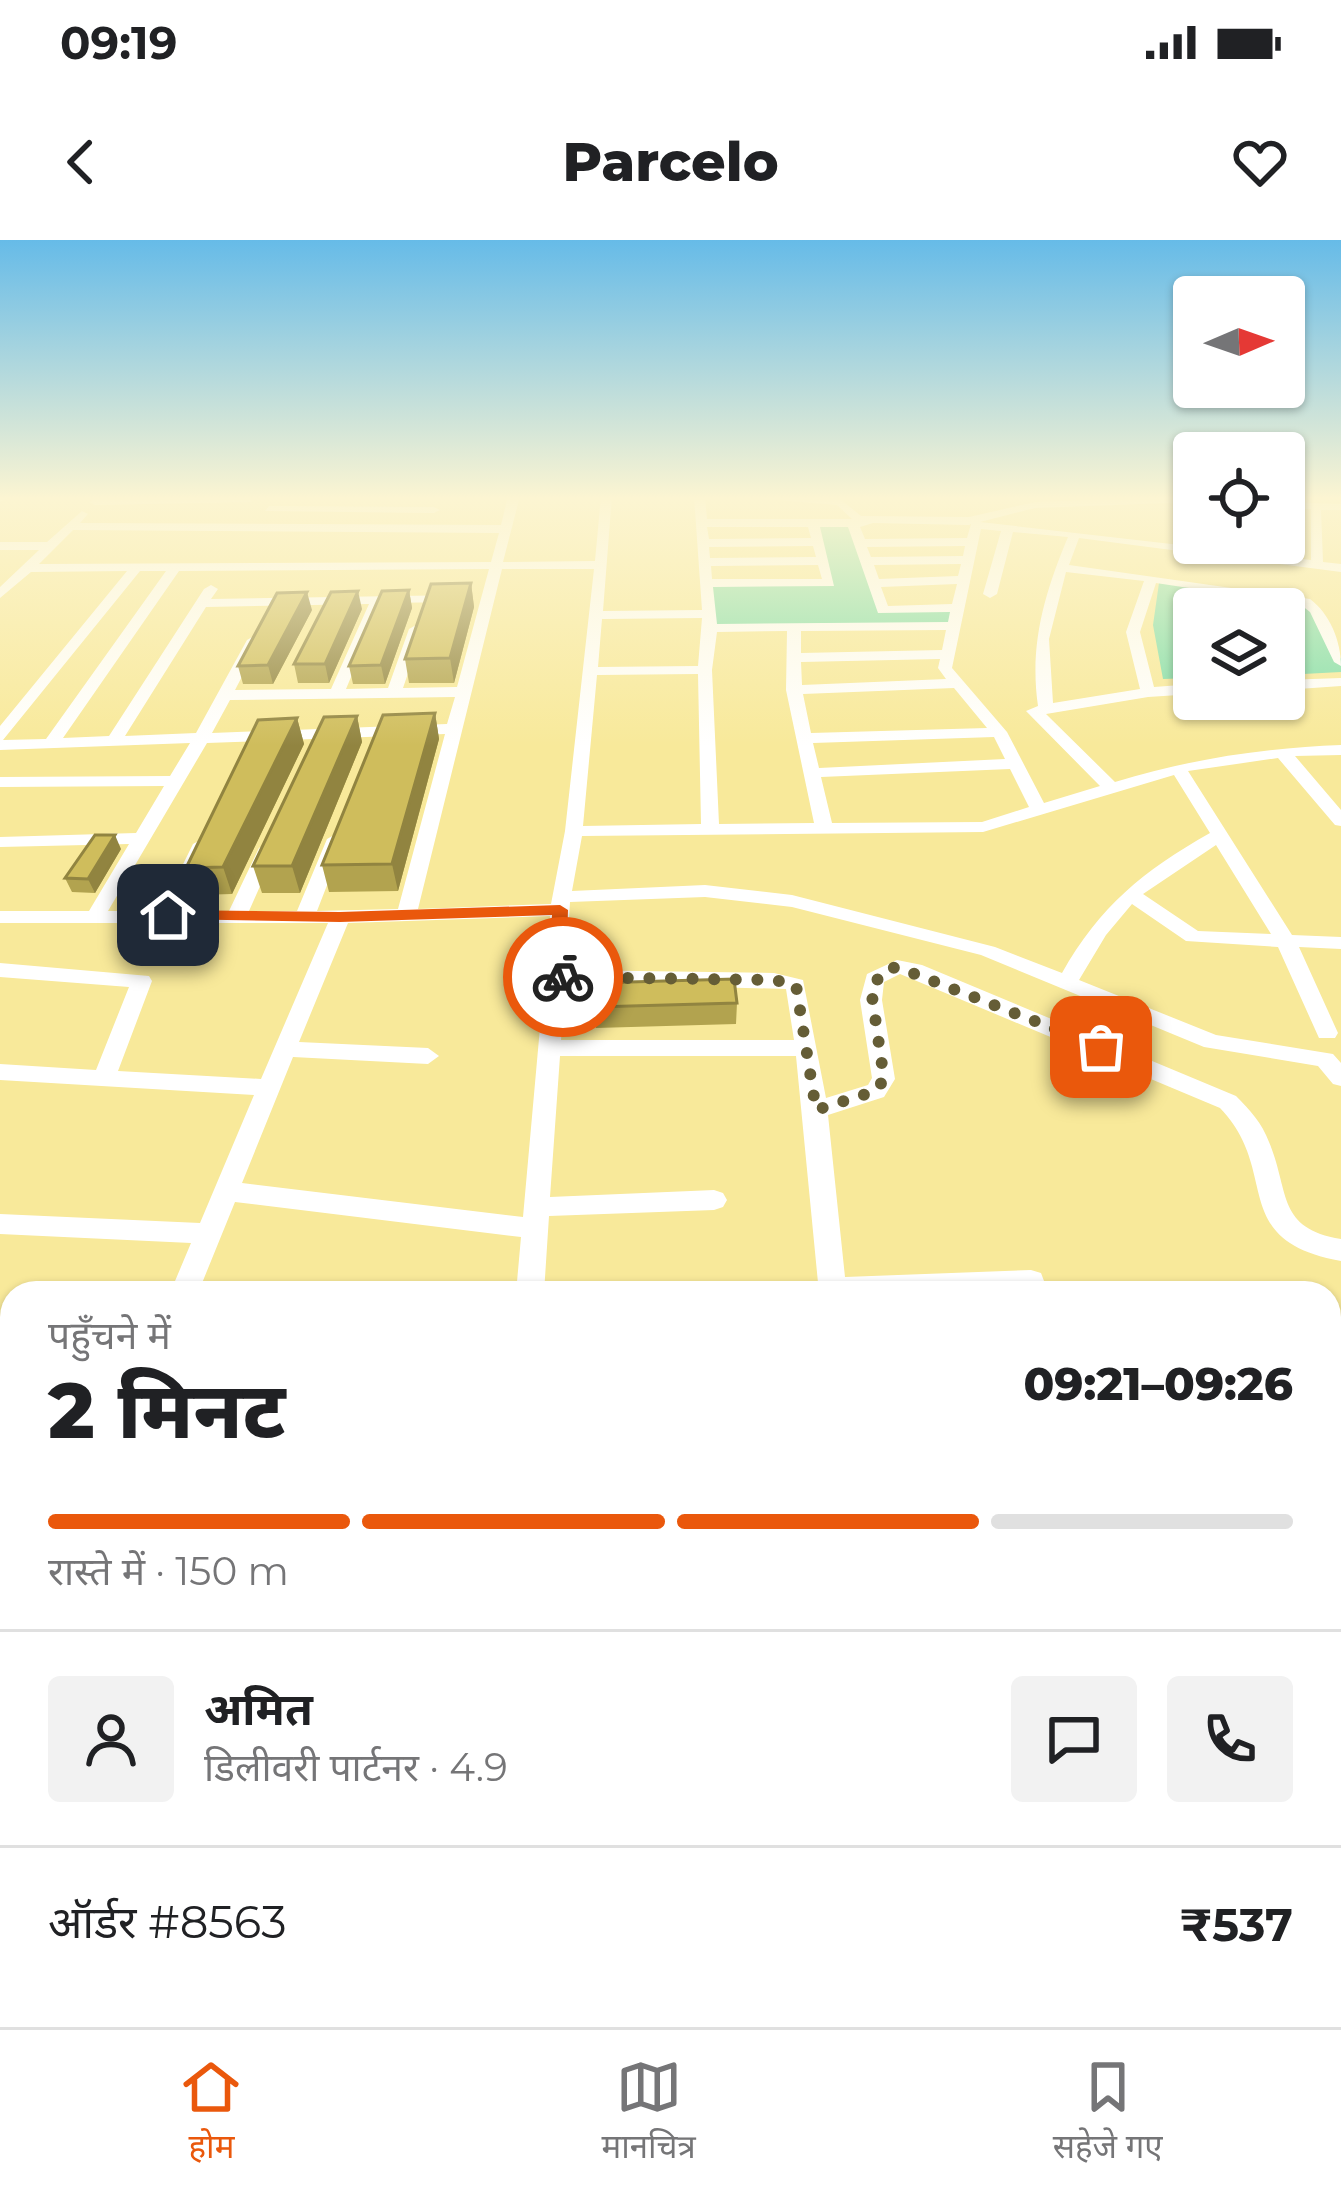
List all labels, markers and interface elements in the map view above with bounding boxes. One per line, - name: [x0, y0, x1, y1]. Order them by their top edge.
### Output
- text: 09:19: [60, 15, 177, 70]
- icon: back: [48, 129, 114, 195]
- text: Parcelo: [562, 129, 779, 195]
- icon: heart: [1227, 129, 1293, 195]
- north arrow: [1173, 276, 1305, 408]
- map controls: [1173, 276, 1305, 720]
- button: locate: [1173, 432, 1305, 564]
- button: layers: [1173, 588, 1305, 720]
- pin: [117, 864, 219, 966]
- icon: home: [135, 882, 201, 948]
- courier: [503, 917, 623, 1037]
- icon: bike: [530, 944, 596, 1010]
- pin: [1050, 996, 1152, 1098]
- icon: bag: [1068, 1014, 1134, 1080]
- text: पहुँचने में: [48, 1311, 171, 1359]
- text: 09:21–09:26: [1024, 1356, 1293, 1411]
- text: 2 मिनट: [48, 1362, 285, 1458]
- text: रास्ते में · 150 m: [48, 1547, 289, 1595]
- button: person: [48, 1676, 174, 1802]
- button: chat: [1011, 1676, 1137, 1802]
- button: phone: [1167, 1676, 1293, 1802]
- text: अमित: [204, 1681, 313, 1736]
- text: डिलीवरी पार्टनर · 4.9: [204, 1743, 508, 1791]
- text: ऑर्डर #8563: [48, 1894, 287, 1949]
- text: ₹537: [1180, 1897, 1293, 1952]
- tab: होम: [178, 2054, 244, 2171]
- tab: मानचित्र: [601, 2054, 696, 2171]
- tab: सहेजे गए: [1053, 2054, 1163, 2171]

